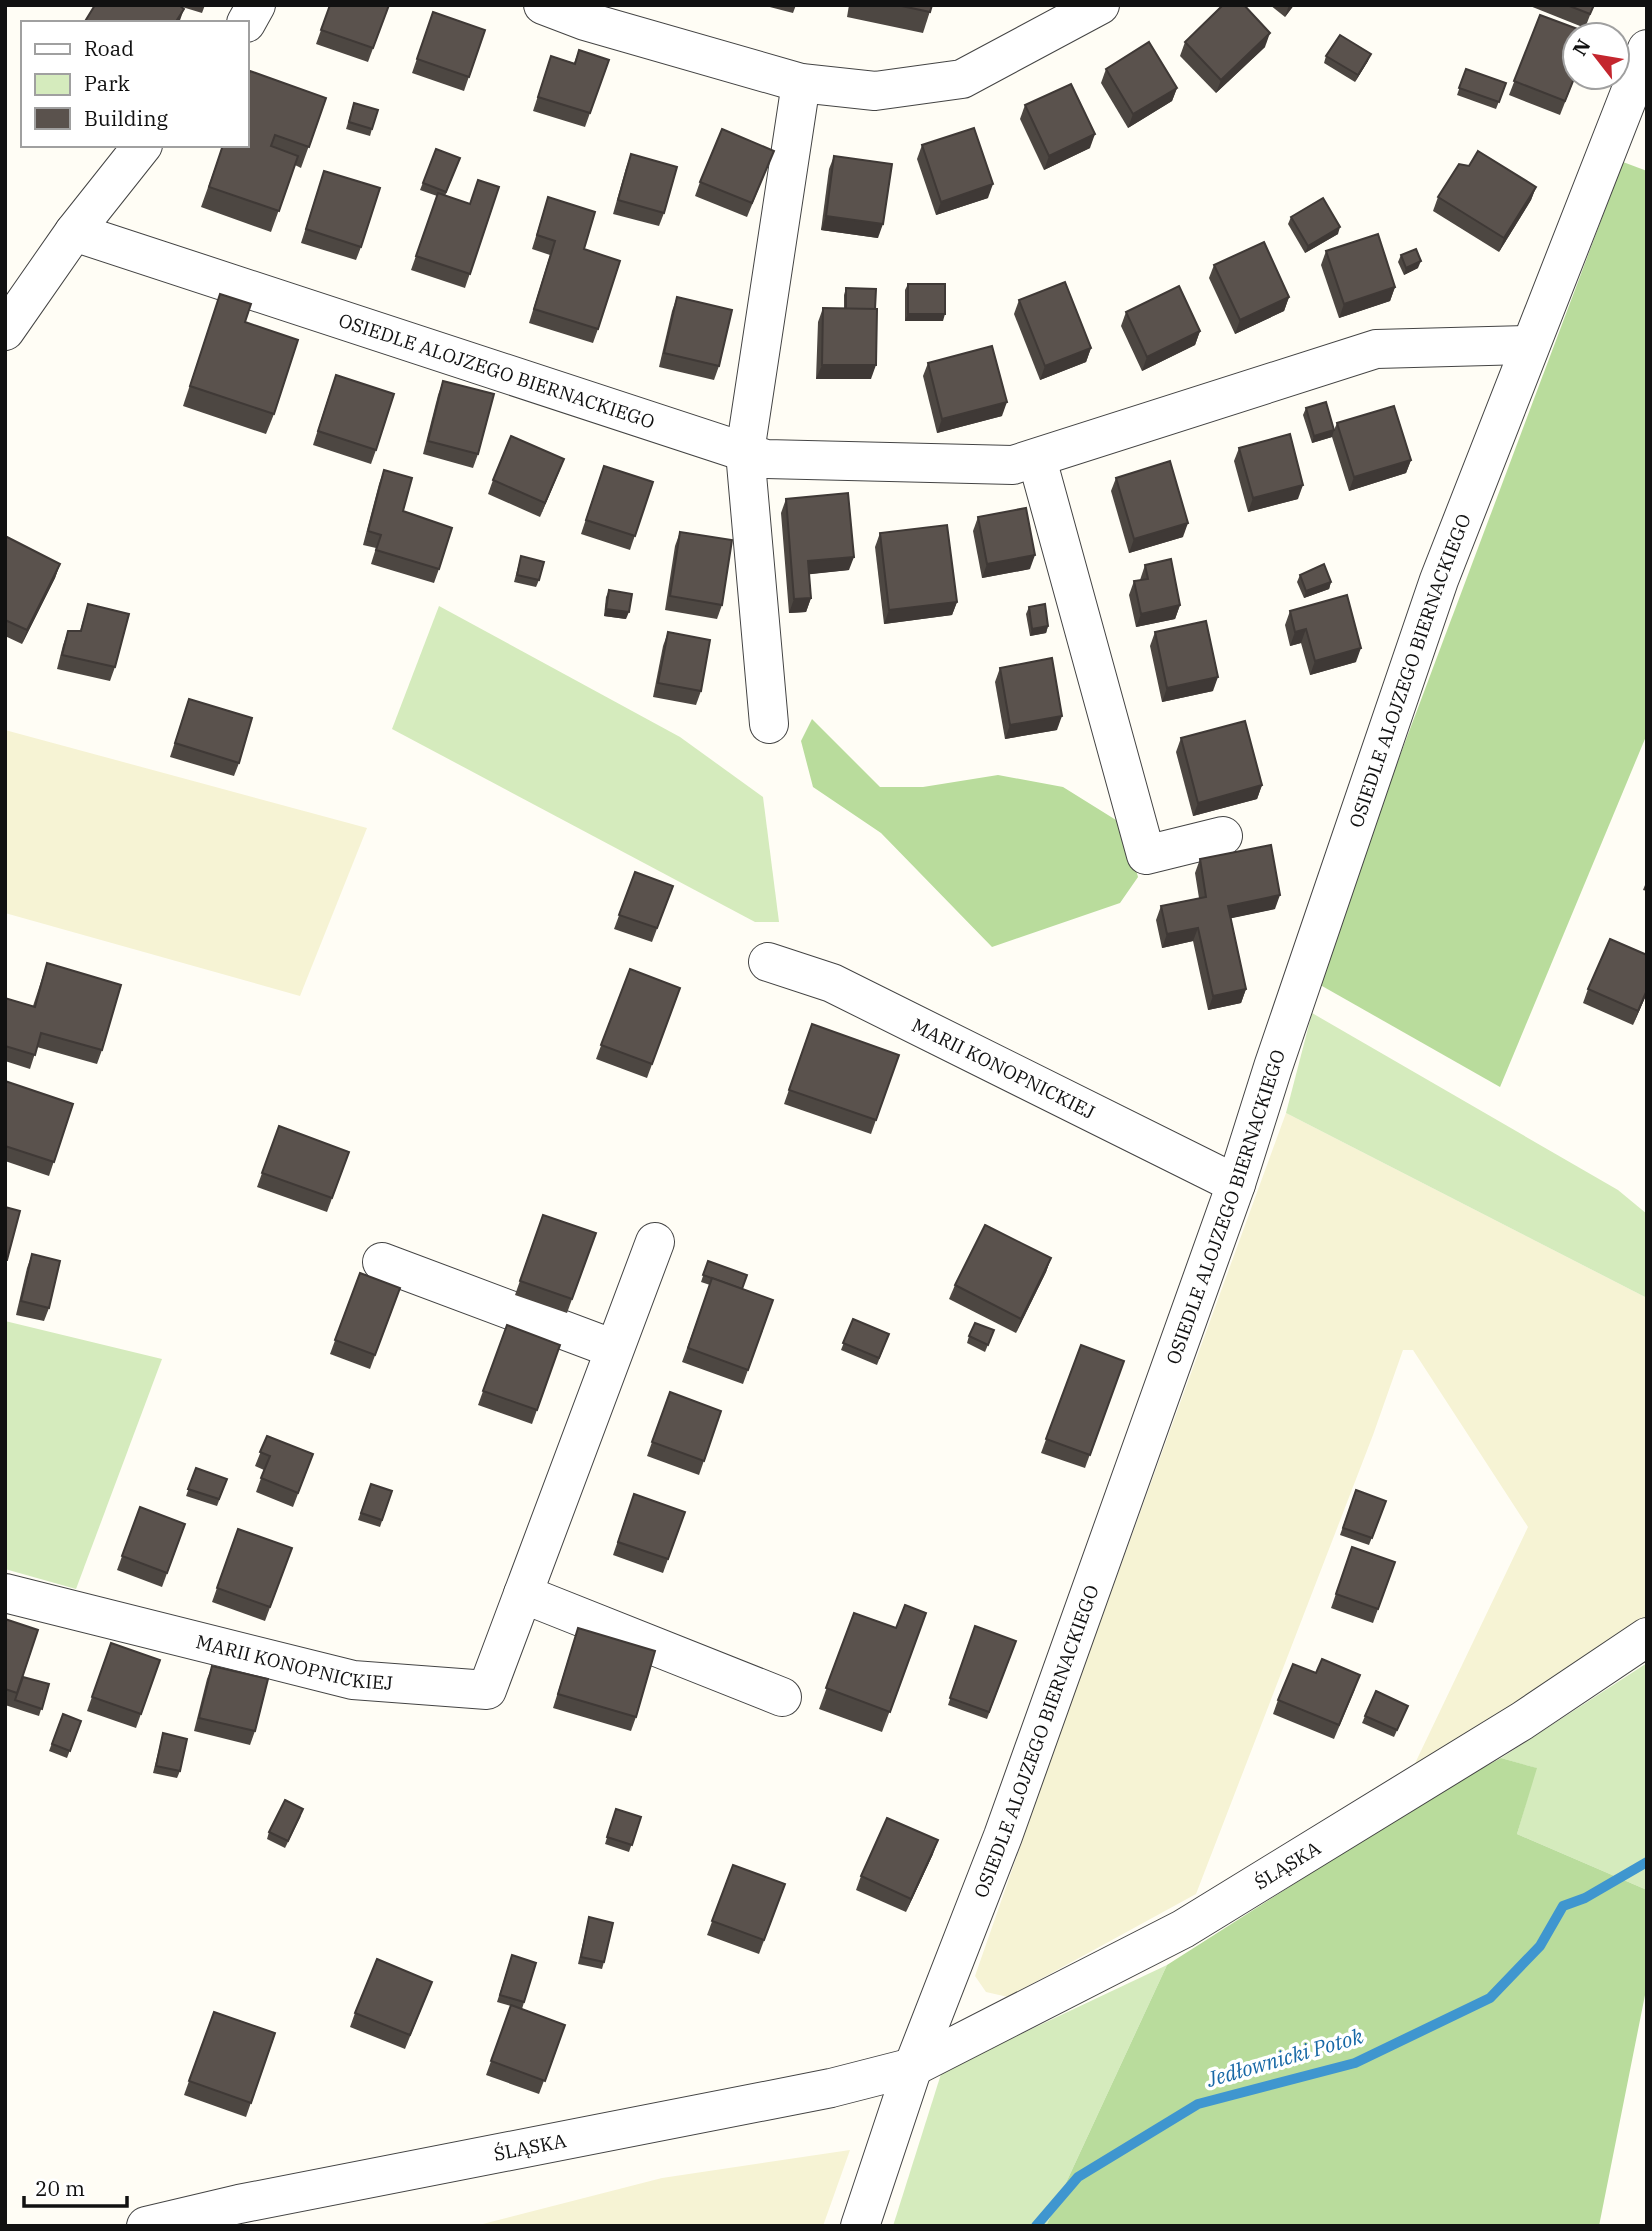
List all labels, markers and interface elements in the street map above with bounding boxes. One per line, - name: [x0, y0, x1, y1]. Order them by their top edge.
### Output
- legend: [21, 21, 248, 147]
- north arrow: [1561, 21, 1631, 91]
- text: Road: [84, 34, 134, 62]
- text: N: [1567, 35, 1596, 60]
- text: Park: [84, 69, 131, 97]
- text: Building: [84, 104, 169, 132]
- street label: OSIEDLE ALOJZEGO BIERNACKIEGO: [336, 308, 658, 434]
- street label: OSIEDLE ALOJZEGO BIERNACKIEGO: [1344, 510, 1476, 831]
- street label: MARII KONOPNICKIEJ: [908, 1013, 1099, 1124]
- street label: OSIEDLE ALOJZEGO BIERNACKIEGO: [1161, 1046, 1290, 1367]
- street label: OSIEDLE ALOJZEGO BIERNACKIEGO: [968, 1581, 1104, 1901]
- street label: MARII KONOPNICKIEJ: [193, 1629, 394, 1695]
- street label: ŚLĄSKA: [1250, 1836, 1325, 1894]
- water label: Jedłownicki Potok: [1202, 2021, 1367, 2093]
- street label: ŚLĄSKA: [492, 2128, 568, 2166]
- scale bar: [24, 2164, 128, 2208]
- text: 20 m: [35, 2174, 85, 2202]

